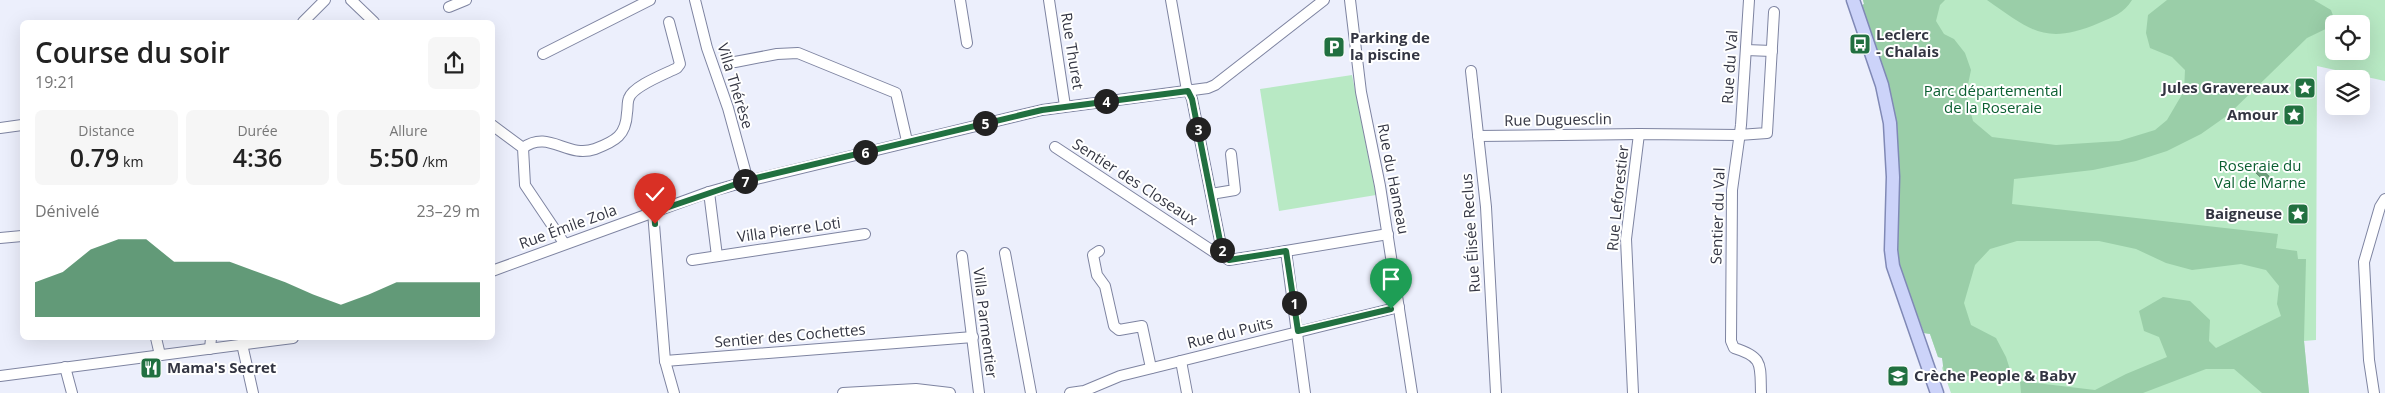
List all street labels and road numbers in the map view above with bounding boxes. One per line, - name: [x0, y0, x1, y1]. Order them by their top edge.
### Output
- street label: Rue Thuret: [1057, 11, 1089, 91]
- street label: Rue du Val: [1716, 29, 1742, 105]
- street label: Villa Thérèse: [713, 40, 758, 131]
- street label: Rue Duguesclin: [1504, 108, 1612, 130]
- street label: Rue du Hameau: [1373, 122, 1415, 236]
- street label: Sentier des Closeaux: [1069, 133, 1202, 229]
- street label: Rue Leforestier: [1601, 144, 1633, 252]
- street label: Sentier du Val: [1705, 167, 1729, 265]
- street label: Rue Élisée Reclus: [1456, 173, 1484, 293]
- street label: Rue Émile Zola: [516, 199, 619, 253]
- street label: Villa Pierre Loti: [736, 212, 842, 246]
- street label: Villa Parmentier: [969, 266, 1003, 379]
- street label: Rue du Puits: [1185, 312, 1275, 352]
- street label: Sentier des Cochettes: [714, 318, 866, 352]

